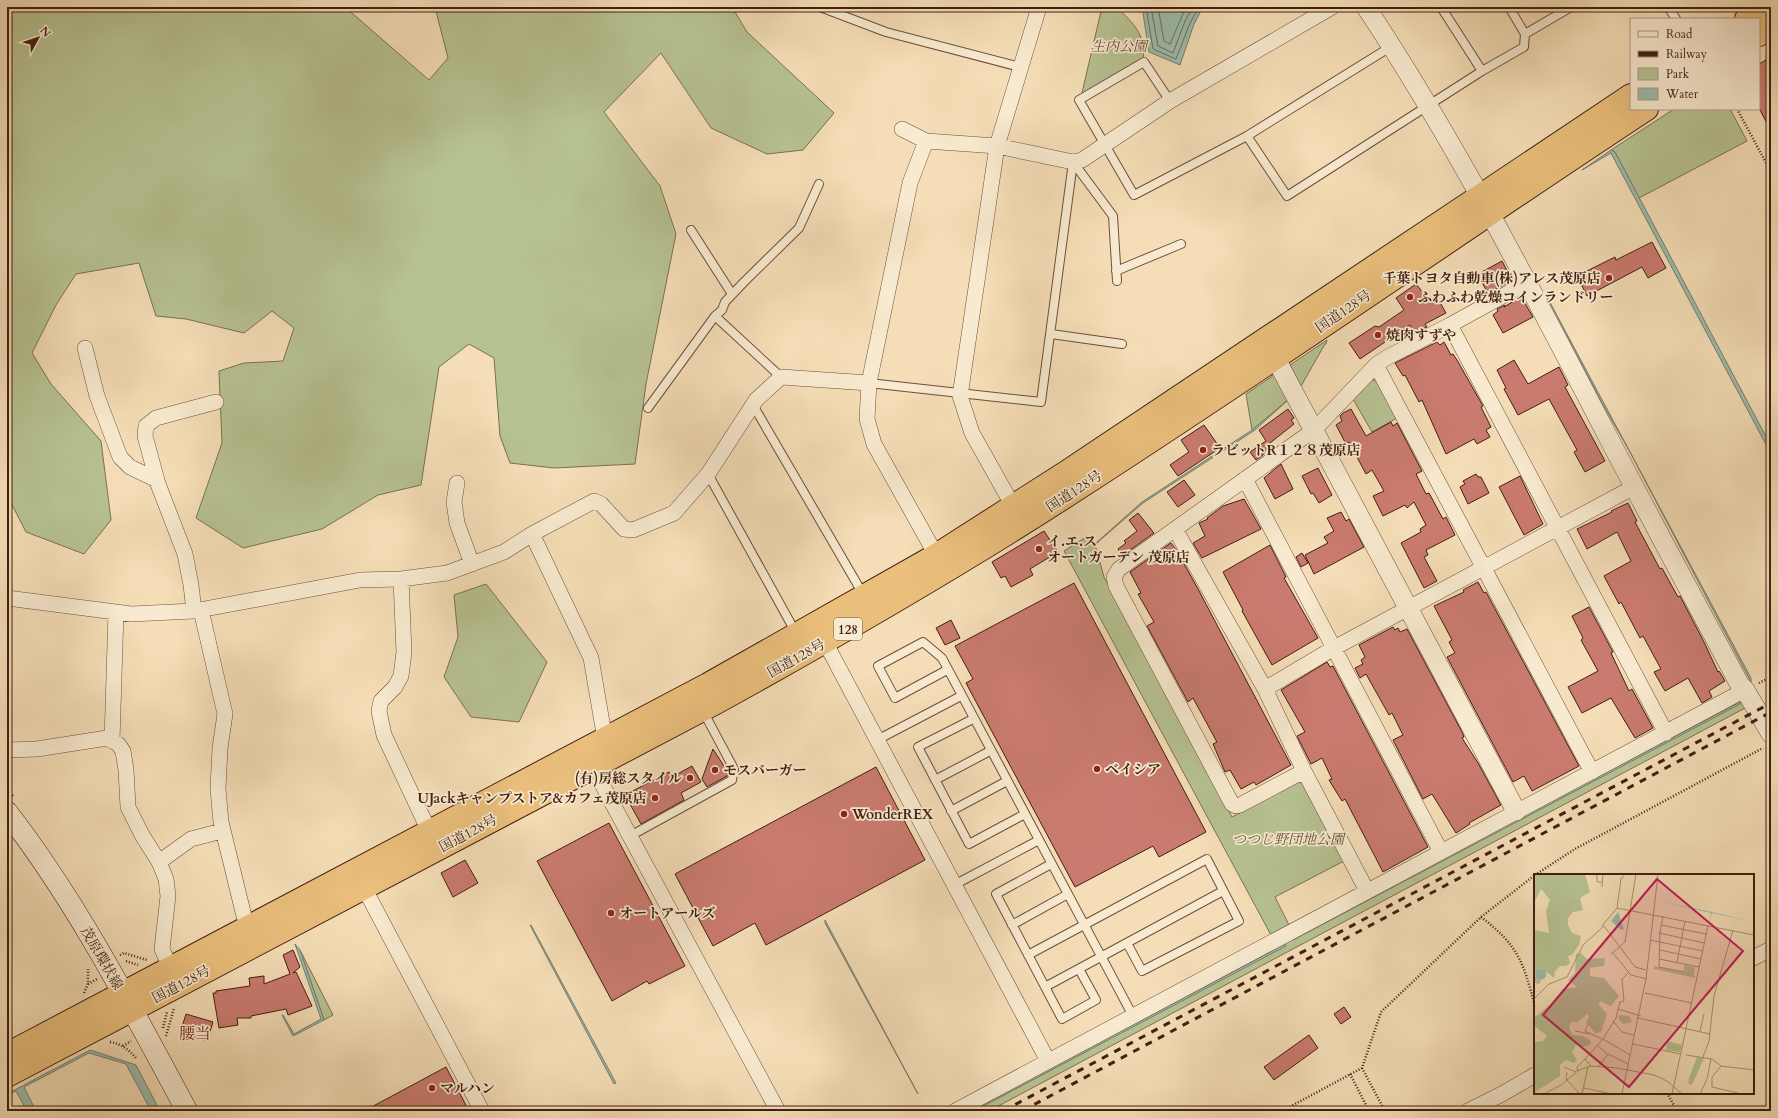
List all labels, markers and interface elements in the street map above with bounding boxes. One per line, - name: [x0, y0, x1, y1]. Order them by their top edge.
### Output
- north arrow: [18, 18, 58, 58]
- legend: [1630, 18, 1760, 110]
- text: N: [36, 23, 54, 41]
- text: Road: [1666, 26, 1693, 42]
- park label: 生内公園: [1091, 37, 1149, 56]
- text: Railway: [1666, 46, 1708, 62]
- text: Park: [1666, 66, 1690, 82]
- text: Water: [1665, 86, 1699, 102]
- place label: 千葉トヨタ自動車(株)アレス茂原店: [1382, 269, 1601, 288]
- marker: 千葉トヨタ自動車(株)アレス茂原店: [1604, 273, 1614, 283]
- street label: 国道128号: [1312, 286, 1375, 337]
- place label: ふわふわ乾燥コインランドリー: [1418, 288, 1614, 307]
- marker: ふわふわ乾燥コインランドリー: [1405, 292, 1415, 302]
- place label: 焼肉すずや: [1386, 326, 1456, 345]
- marker: 焼肉すずや: [1373, 330, 1383, 340]
- place label: ラビットR１２８茂原店: [1211, 441, 1361, 460]
- marker: ラビットR１２８茂原店: [1198, 445, 1208, 455]
- street label: 国道128号: [1042, 466, 1106, 517]
- place label: イ.エ.ス オートガーデン 茂原店: [1047, 532, 1190, 567]
- marker: イ.エ.ス オートガーデン 茂原店: [1034, 544, 1044, 554]
- road number: 128: [834, 618, 862, 640]
- street label: 国道128号: [764, 635, 829, 682]
- place label: ベイシア: [1105, 760, 1161, 779]
- place label: モスバーガー: [723, 761, 807, 780]
- marker: ベイシア: [1092, 764, 1102, 774]
- marker: モスバーガー: [710, 765, 720, 775]
- place label: (有)房総スタイル: [575, 769, 682, 788]
- marker: (有)房総スタイル: [685, 773, 695, 783]
- place label: UJackキャンプストア&カフェ茂原店: [418, 789, 647, 808]
- marker: UJackキャンプストア&カフェ茂原店: [650, 793, 660, 803]
- place label: WonderREX: [851, 805, 934, 824]
- marker: WonderREX: [839, 809, 849, 819]
- street label: 国道128号: [436, 810, 501, 857]
- park label: つつじ野団地公園: [1232, 830, 1346, 849]
- inset map: [1534, 874, 1754, 1094]
- place label: オートアールズ: [619, 904, 715, 923]
- marker: オートアールズ: [606, 908, 616, 918]
- street label: 茂原環状線: [76, 923, 127, 993]
- street label: 国道128号: [149, 961, 214, 1008]
- district label: 腰当: [179, 1023, 211, 1045]
- place label: マルハン: [440, 1079, 495, 1098]
- marker: マルハン: [427, 1083, 437, 1093]

